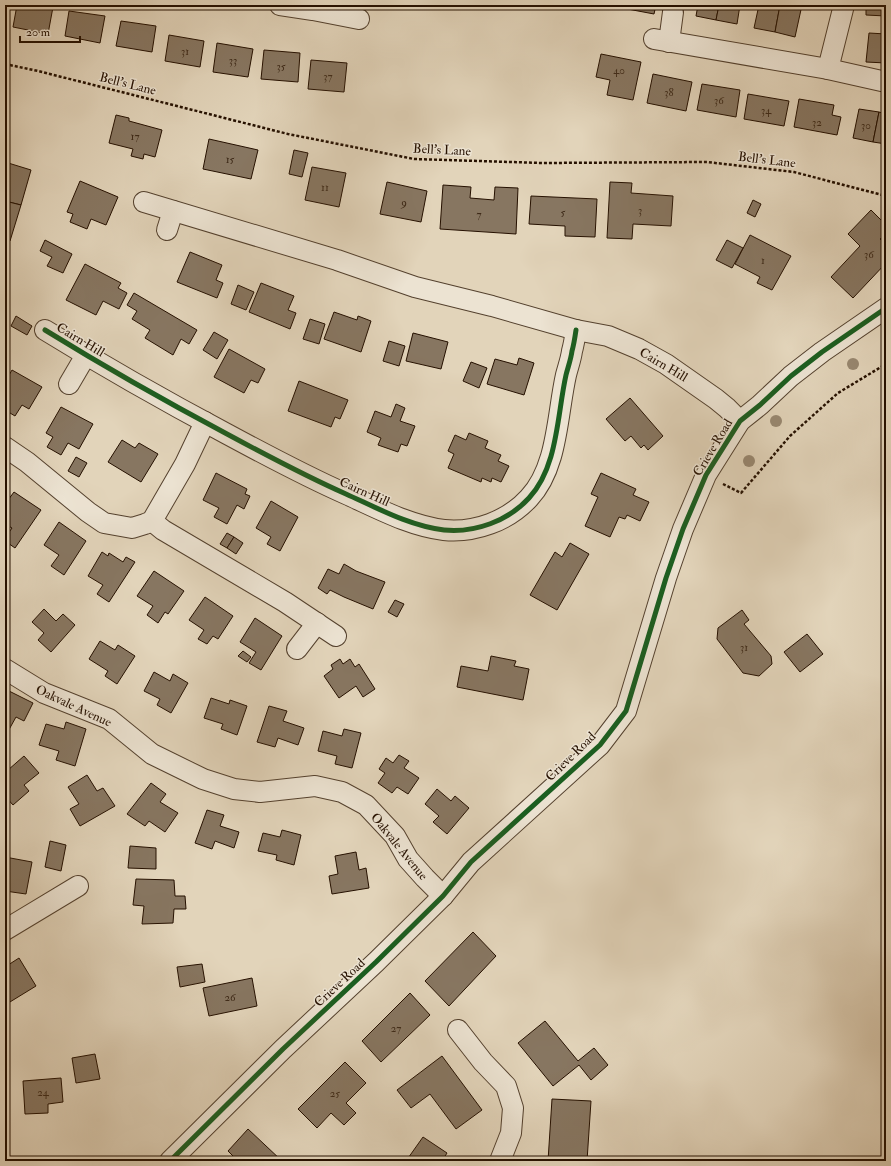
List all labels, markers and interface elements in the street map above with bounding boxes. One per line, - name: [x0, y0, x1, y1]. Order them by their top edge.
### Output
- scale bar: [20, 18, 80, 44]
- text: 20 m: [26, 25, 51, 40]
- house number: 31: [181, 45, 189, 58]
- house number: 33: [229, 54, 237, 67]
- house number: 35: [276, 60, 286, 73]
- house number: 40: [613, 64, 625, 77]
- street label: Bell's Lane: [98, 69, 158, 99]
- house number: 37: [323, 70, 333, 83]
- house number: 38: [664, 86, 674, 99]
- house number: 36: [714, 94, 725, 107]
- house number: 34: [761, 104, 772, 117]
- house number: 32: [812, 116, 822, 129]
- house number: 30: [861, 119, 871, 132]
- house number: 17: [131, 130, 139, 143]
- street label: Bell's Lane: [413, 140, 472, 160]
- street label: Bell's Lane: [737, 149, 797, 172]
- house number: 15: [226, 153, 235, 166]
- house number: 11: [321, 181, 329, 194]
- house number: 9: [400, 196, 407, 209]
- house number: 3: [638, 204, 642, 217]
- house number: 5: [561, 206, 566, 219]
- house number: 7: [476, 208, 482, 221]
- house number: 36: [864, 248, 875, 261]
- house number: 1: [761, 254, 765, 267]
- street label: Cairn Hill: [54, 319, 108, 361]
- street label: Cairn Hill: [637, 344, 691, 386]
- street label: Crieve Road: [690, 415, 736, 479]
- street label: Cairn Hill: [337, 474, 393, 510]
- house number: 31: [740, 641, 748, 654]
- street label: Oakvale Avenue: [33, 681, 115, 731]
- street label: Crieve Road: [542, 728, 600, 785]
- street label: Oakvale Avenue: [367, 810, 432, 884]
- street label: Crieve Road: [311, 955, 369, 1010]
- house number: 26: [224, 991, 237, 1004]
- house number: 27: [391, 1022, 401, 1035]
- house number: 24: [37, 1086, 50, 1099]
- house number: 25: [330, 1087, 340, 1100]

